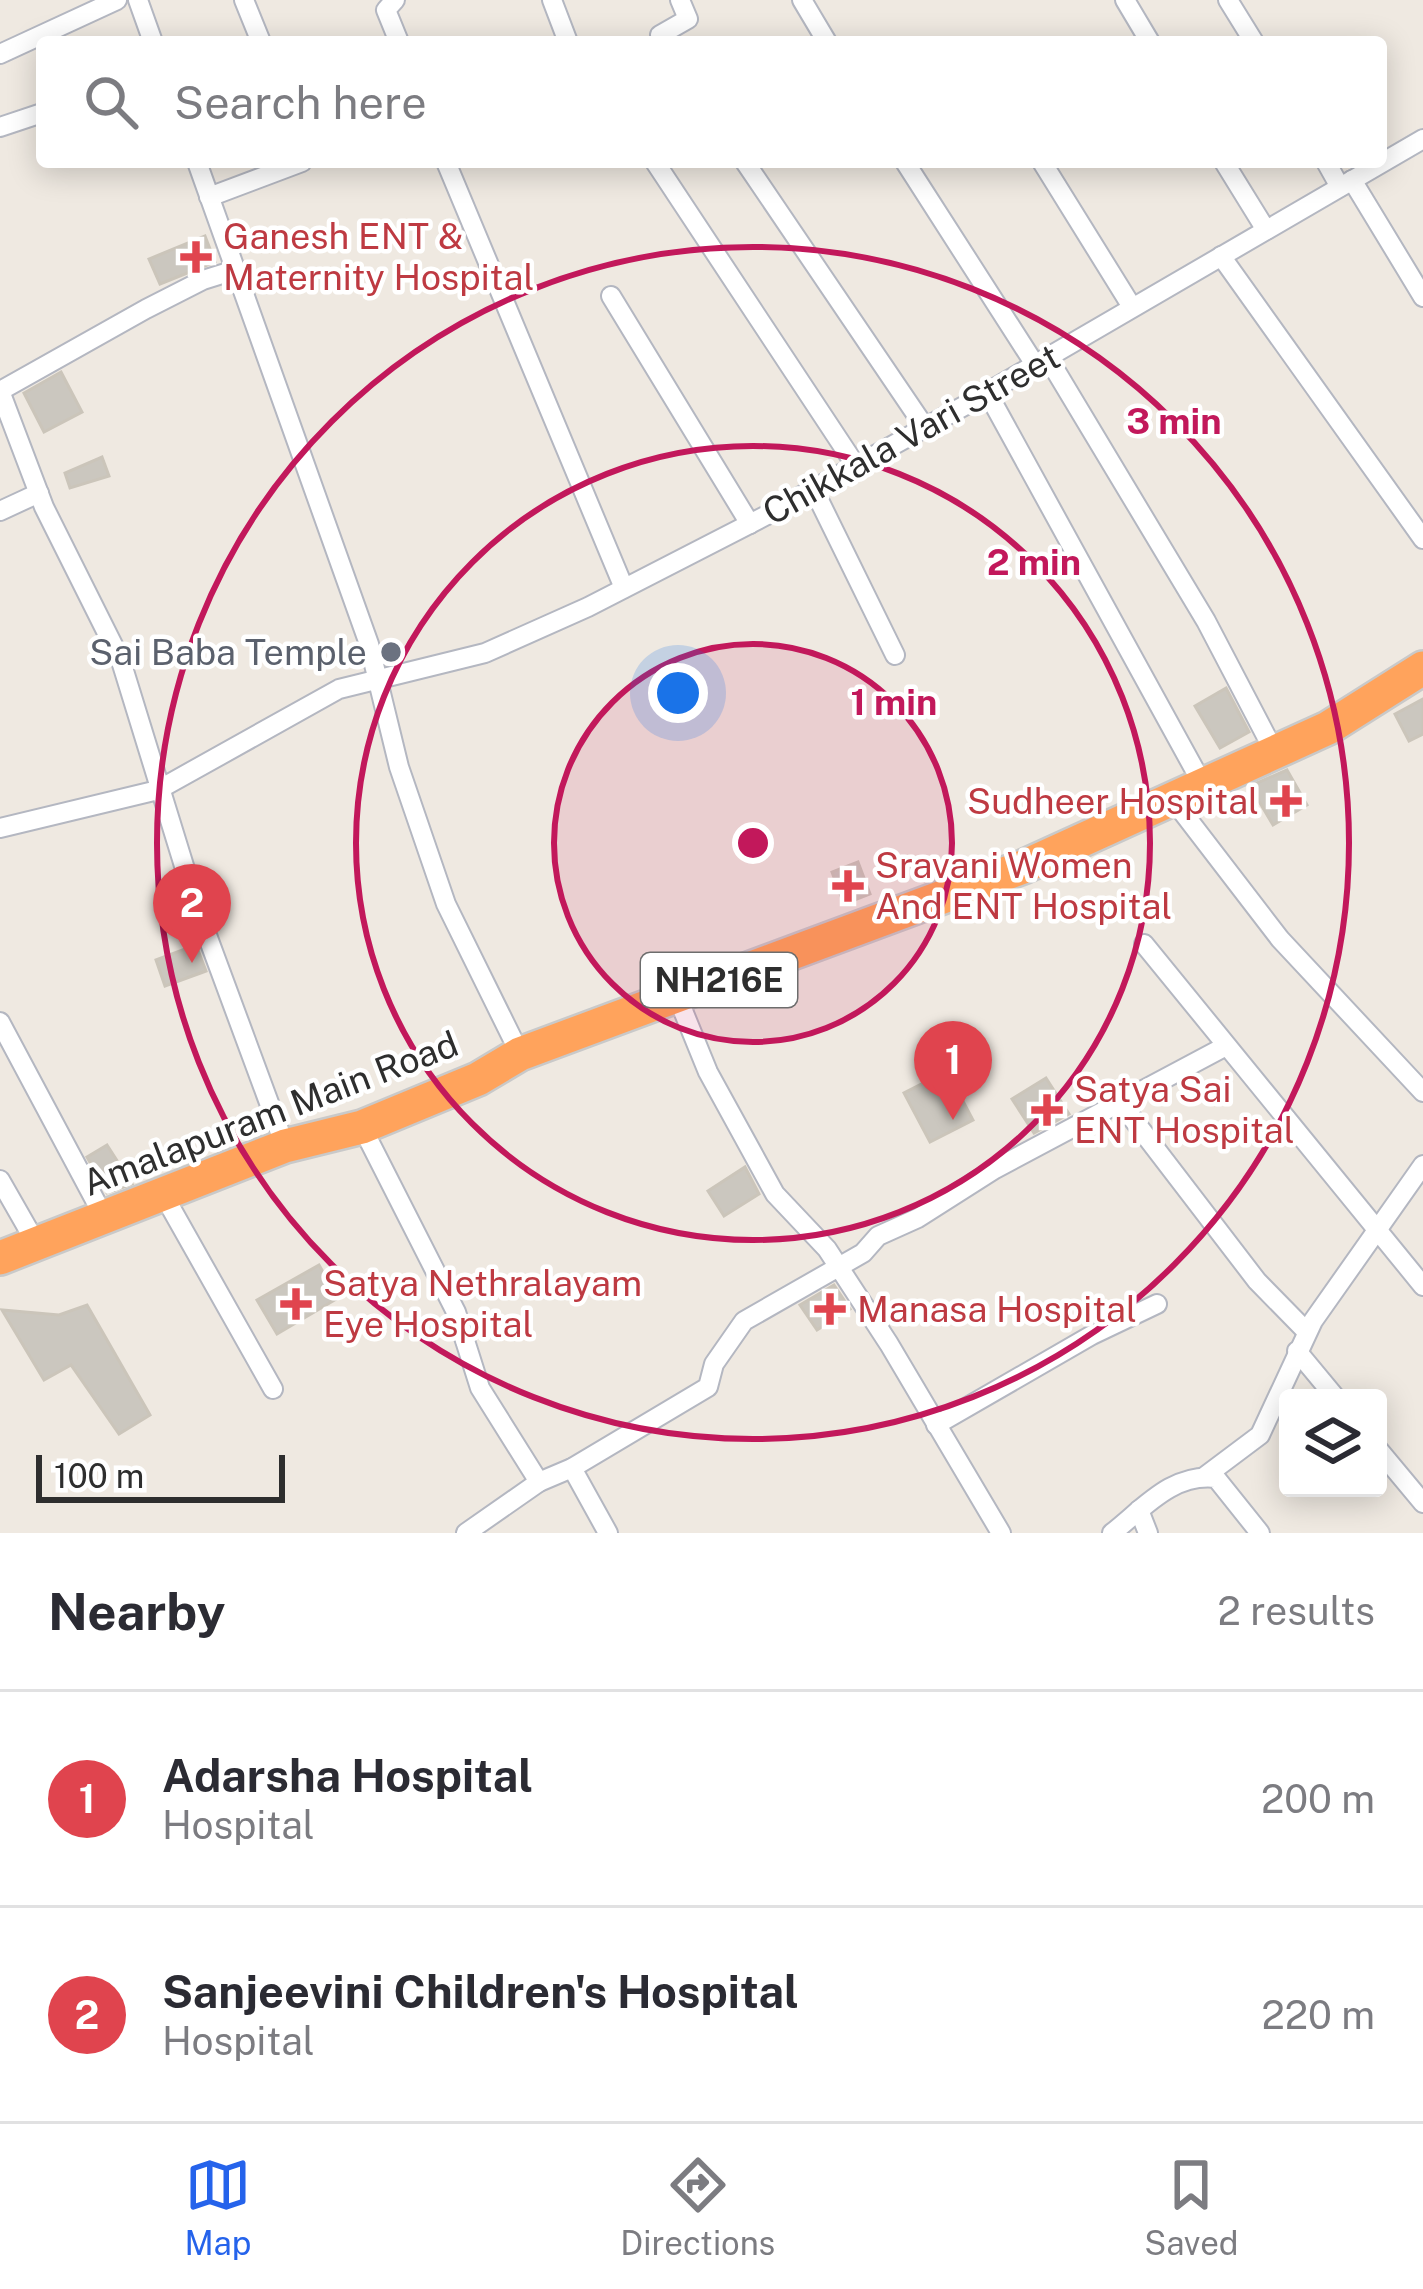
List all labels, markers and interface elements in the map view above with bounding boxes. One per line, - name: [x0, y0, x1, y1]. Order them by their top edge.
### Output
- search box: [36, 36, 1387, 168]
- icon: search: [78, 69, 144, 135]
- text: Search here: [174, 76, 427, 129]
- place label: Ganesh ENT & Maternity Hospital: [223, 215, 534, 298]
- marker: Ganesh ENT & Maternity Hospital: [180, 241, 212, 273]
- street label: Chikkala Vari Street: [755, 335, 1067, 533]
- text: 3 min: [1126, 400, 1222, 442]
- text: 2 min: [987, 541, 1081, 583]
- place label: Sai Baba Temple: [89, 631, 367, 673]
- marker: Sai Baba Temple: [378, 639, 404, 665]
- your location: [648, 663, 708, 723]
- text: 1 min: [851, 681, 937, 723]
- place label: Sudheer Hospital: [967, 780, 1259, 822]
- marker: Sudheer Hospital: [1270, 785, 1302, 817]
- centre of rings: [732, 822, 774, 864]
- place label: Sravani Women And ENT Hospital: [875, 844, 1172, 927]
- pin: 2: [153, 864, 231, 963]
- marker: Sravani Women And ENT Hospital: [832, 870, 864, 902]
- road number: NH216E: [641, 953, 797, 1007]
- pin: 1: [914, 1021, 992, 1120]
- street label: Amalapuram Main Road: [76, 1022, 464, 1204]
- place label: Satya Sai ENT Hospital: [1074, 1068, 1295, 1151]
- marker: Satya Sai ENT Hospital: [1031, 1094, 1063, 1126]
- place label: Satya Nethralayam Eye Hospital: [323, 1262, 642, 1345]
- marker: Satya Nethralayam Eye Hospital: [280, 1288, 312, 1320]
- place label: Manasa Hospital: [857, 1288, 1137, 1330]
- marker: Manasa Hospital: [814, 1293, 846, 1325]
- map controls: [1279, 1389, 1387, 1497]
- button: layers: [1279, 1389, 1387, 1497]
- scale bar: [36, 1449, 285, 1502]
- text: 100 m: [54, 1457, 144, 1495]
- text: Nearby: [48, 1582, 225, 1641]
- text: 2 results: [1218, 1588, 1375, 1634]
- text: Adarsha Hospital: [162, 1749, 533, 1802]
- text: 1: [79, 1776, 95, 1822]
- text: 200 m: [1261, 1776, 1375, 1822]
- text: Hospital: [162, 1802, 315, 1848]
- text: Sanjeevini Children's Hospital: [162, 1965, 799, 2018]
- text: 2: [75, 1992, 99, 2038]
- text: 220 m: [1261, 1992, 1375, 2038]
- text: Hospital: [162, 2018, 315, 2064]
- tab: Map: [184, 2152, 251, 2262]
- tab: Directions: [620, 2152, 775, 2262]
- tab: Saved: [1144, 2152, 1239, 2262]

